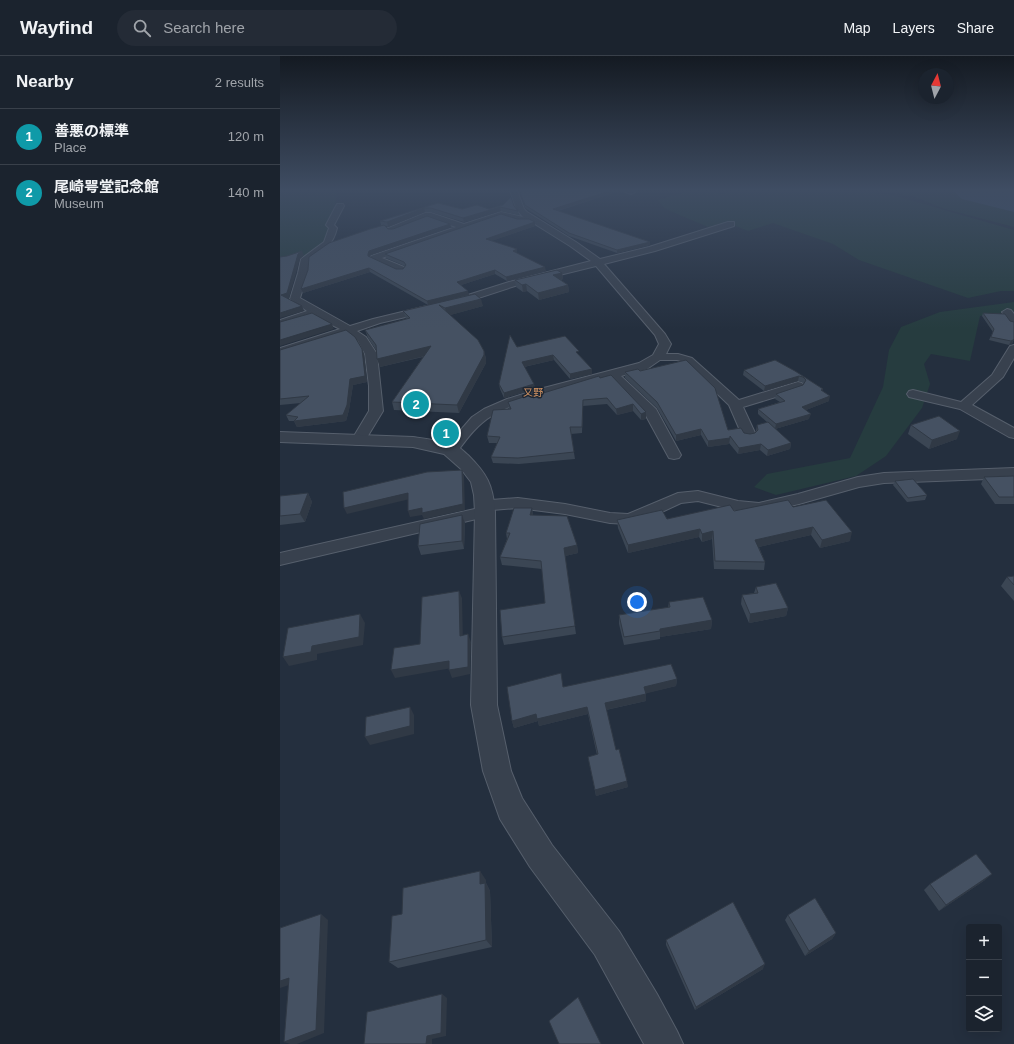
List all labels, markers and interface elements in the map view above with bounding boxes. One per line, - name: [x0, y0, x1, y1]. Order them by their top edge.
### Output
- search box: [117, 10, 397, 46]
- text: Wayfind: [20, 17, 93, 38]
- icon: search: [131, 17, 153, 39]
- text: Search here: [163, 19, 245, 36]
- text: Map: [843, 20, 871, 36]
- text: Layers: [893, 20, 935, 36]
- text: Share: [957, 20, 994, 36]
- north arrow: [918, 68, 954, 104]
- text: Nearby: [16, 72, 74, 91]
- text: 2 results: [215, 75, 264, 90]
- text: 善悪の標準: [54, 122, 129, 139]
- text: 1: [25, 129, 33, 144]
- text: 120 m: [228, 129, 264, 144]
- text: Place: [54, 140, 87, 155]
- text: 尾崎咢堂記念館: [54, 178, 159, 195]
- text: 2: [25, 185, 33, 200]
- text: 140 m: [228, 185, 264, 200]
- text: Museum: [54, 196, 104, 211]
- district label: 又野: [523, 387, 543, 398]
- pin: 2: [403, 389, 429, 419]
- pin: 1: [433, 418, 459, 448]
- your location: [627, 592, 647, 612]
- map controls: [966, 924, 1002, 1032]
- button: +: [966, 924, 1002, 960]
- button: −: [966, 960, 1002, 996]
- button: layers: [966, 996, 1002, 1032]

